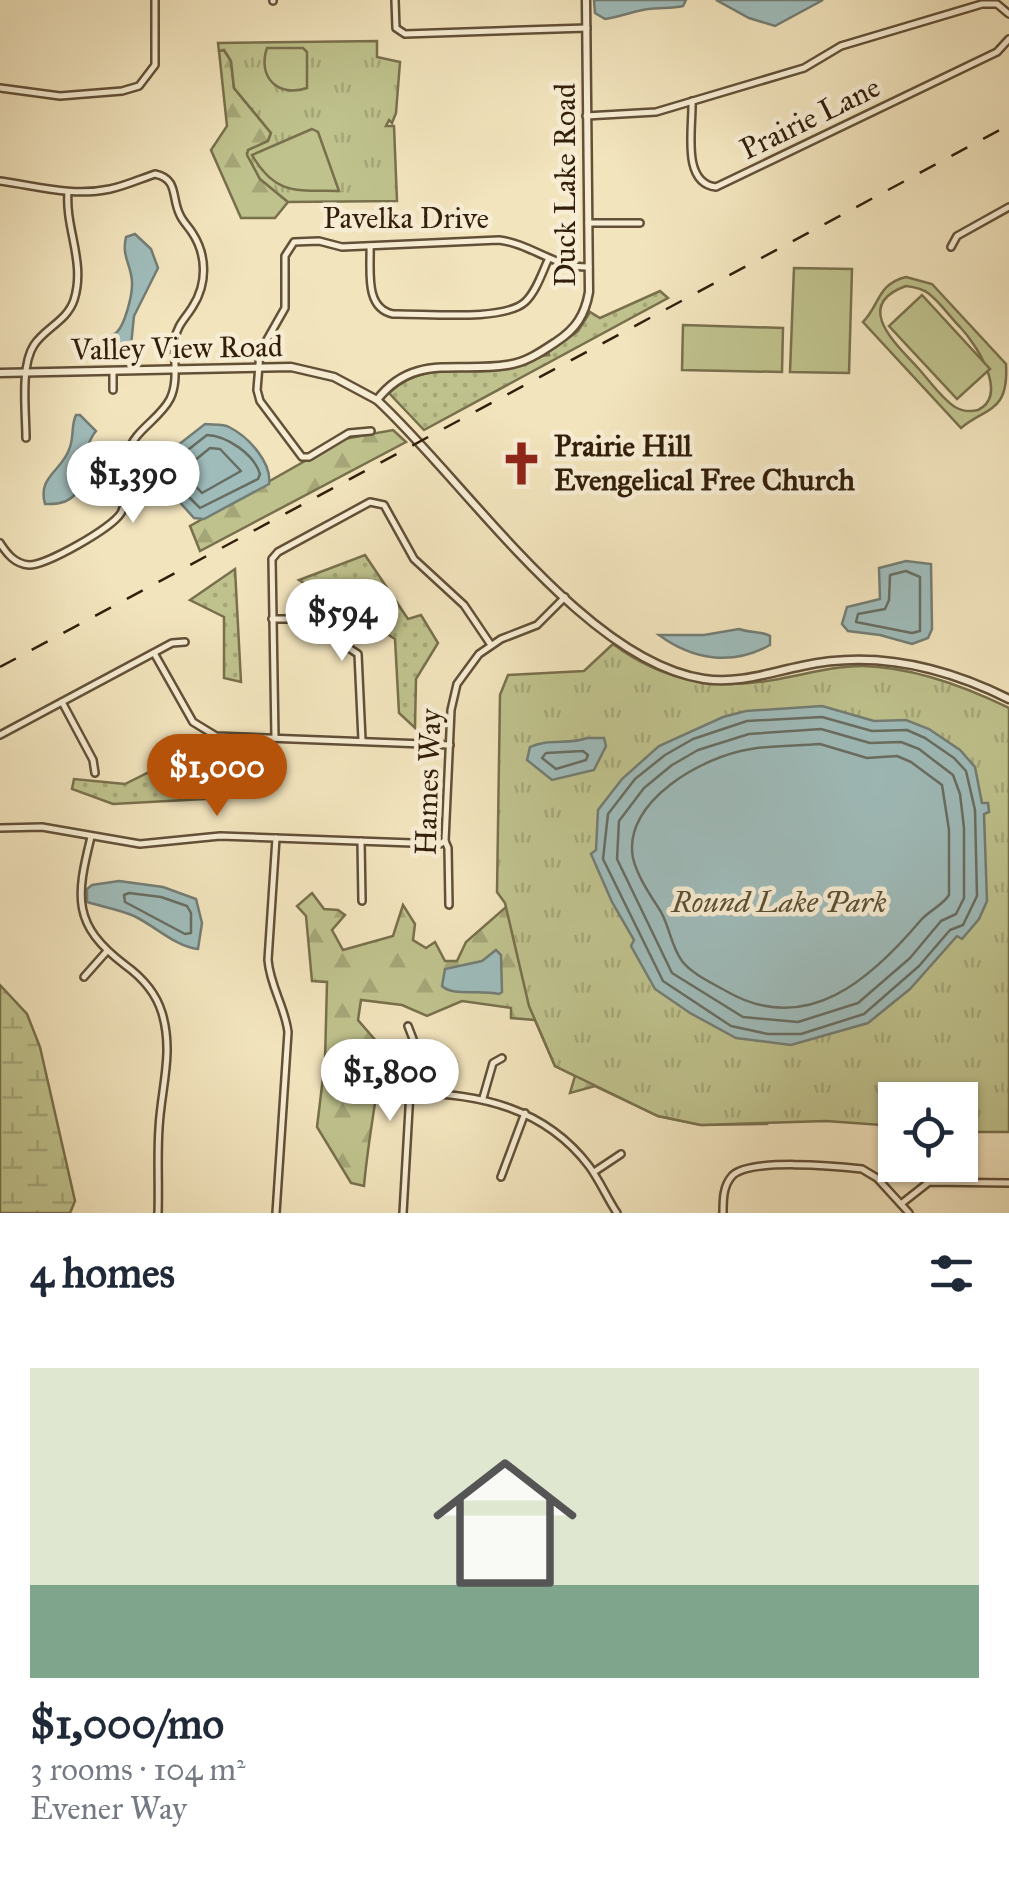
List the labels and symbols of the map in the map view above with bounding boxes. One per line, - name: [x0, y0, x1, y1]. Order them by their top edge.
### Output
- street label: Prairie Lane: [734, 69, 886, 167]
- street label: Duck Lake Road: [547, 83, 583, 287]
- street label: Pavelka Drive: [323, 200, 489, 236]
- street label: Valley View Road: [70, 328, 283, 368]
- place label: Prairie Hill Evengelical Free Church: [554, 428, 855, 498]
- church icon: Prairie Hill Evengelical Free Church: [497, 439, 545, 487]
- pin: $1,390: [52, 441, 214, 526]
- pin: $594: [283, 579, 401, 664]
- street label: Hames Way: [407, 707, 449, 856]
- pin: $1,000: [136, 734, 298, 819]
- park label: Round Lake Park: [671, 884, 886, 920]
- pin: $1,800: [309, 1039, 471, 1124]

